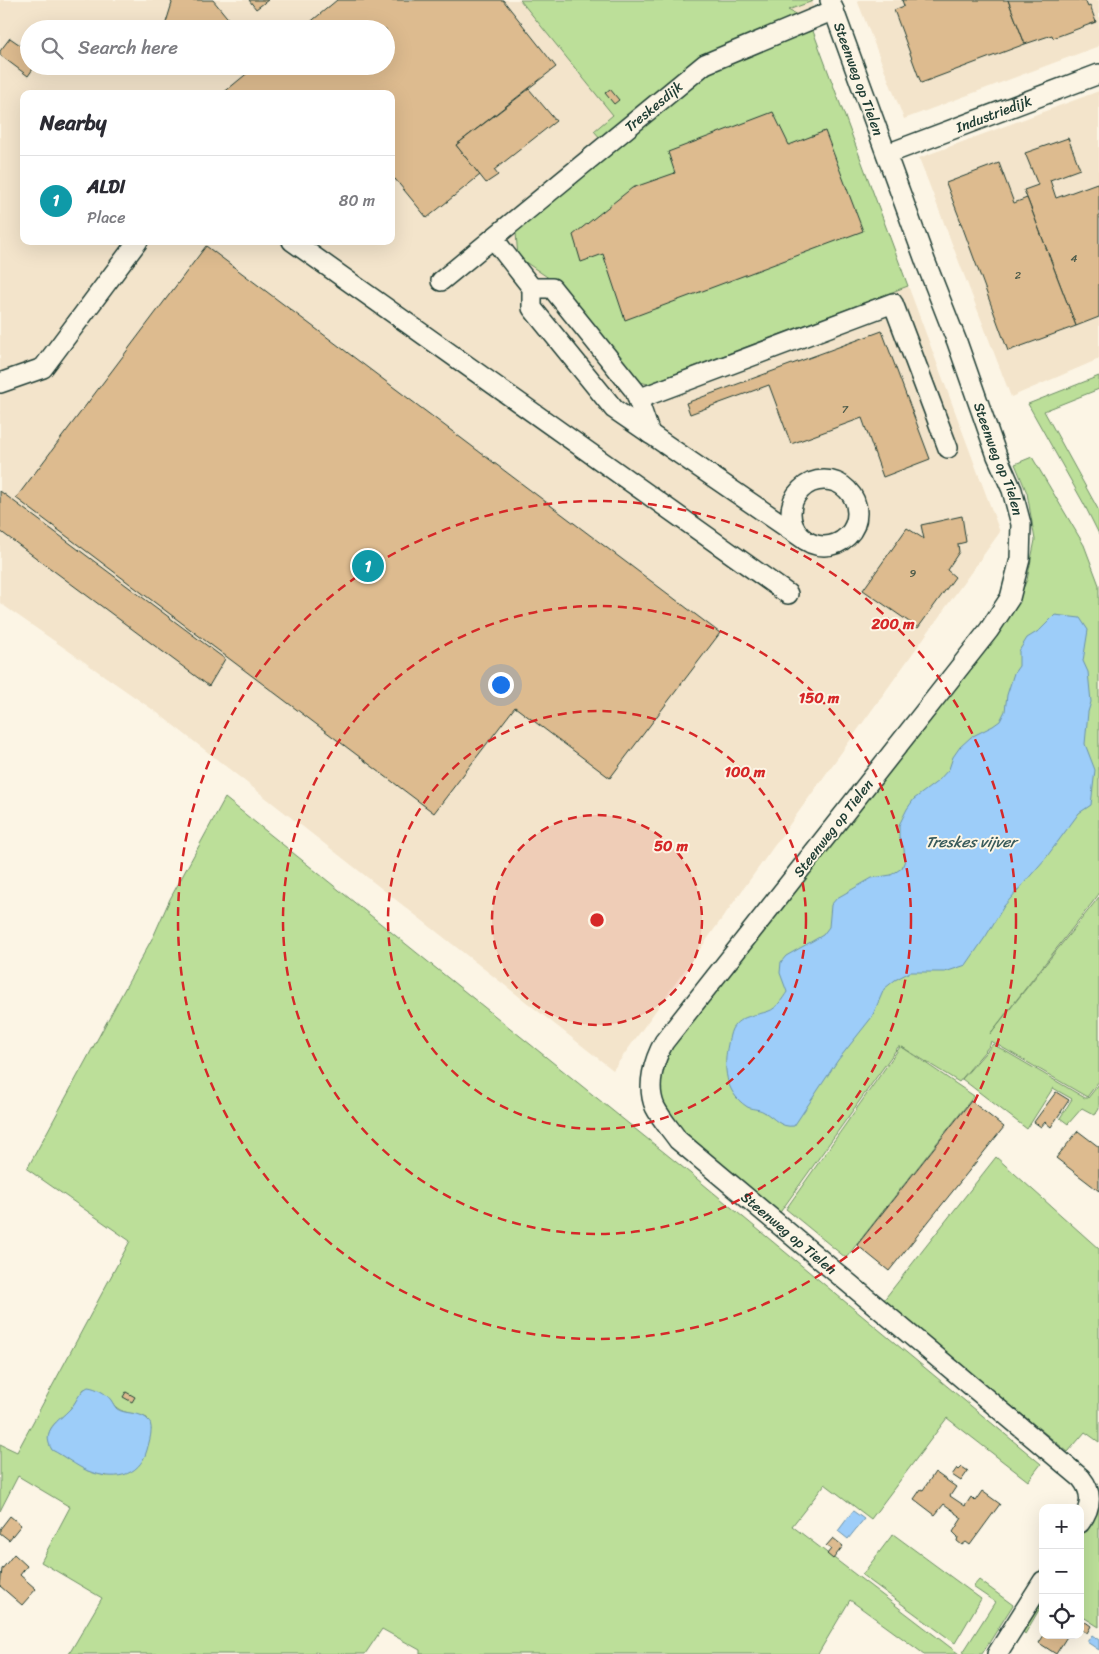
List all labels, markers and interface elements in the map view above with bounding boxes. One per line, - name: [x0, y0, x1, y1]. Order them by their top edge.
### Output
- street label: Steenweg op Tielen: [826, 19, 891, 140]
- search box: [20, 20, 395, 75]
- text: Search here: [78, 31, 178, 64]
- icon: search: [38, 34, 66, 62]
- street label: Treskesdijk: [619, 75, 689, 139]
- street label: Industriedijk: [951, 88, 1036, 140]
- text: Nearby: [40, 104, 106, 142]
- text: ALDI: [87, 170, 125, 203]
- text: 1: [53, 186, 59, 215]
- text: 80 m: [339, 186, 375, 215]
- text: Place: [87, 203, 126, 232]
- house number: 4: [1071, 249, 1078, 268]
- house number: 2: [1015, 266, 1022, 285]
- street label: Steenweg op Tielen: [966, 399, 1030, 519]
- house number: 7: [842, 400, 849, 419]
- pin: 1: [352, 547, 384, 585]
- house number: 9: [910, 564, 917, 583]
- text: 200 m: [870, 611, 915, 637]
- your location: [488, 672, 514, 698]
- text: 150 m: [799, 685, 840, 711]
- text: 100 m: [725, 759, 766, 785]
- street label: Steenweg op Tielen: [787, 773, 880, 883]
- water label: Treskes vijver: [926, 829, 1019, 855]
- text: 50 m: [654, 833, 689, 859]
- centre of rings: [588, 911, 606, 929]
- street label: Steenweg op Tielen: [735, 1185, 843, 1282]
- map controls: [1039, 1504, 1084, 1639]
- button: +: [1039, 1504, 1084, 1549]
- button: −: [1039, 1549, 1084, 1594]
- button: locate: [1039, 1594, 1084, 1639]

